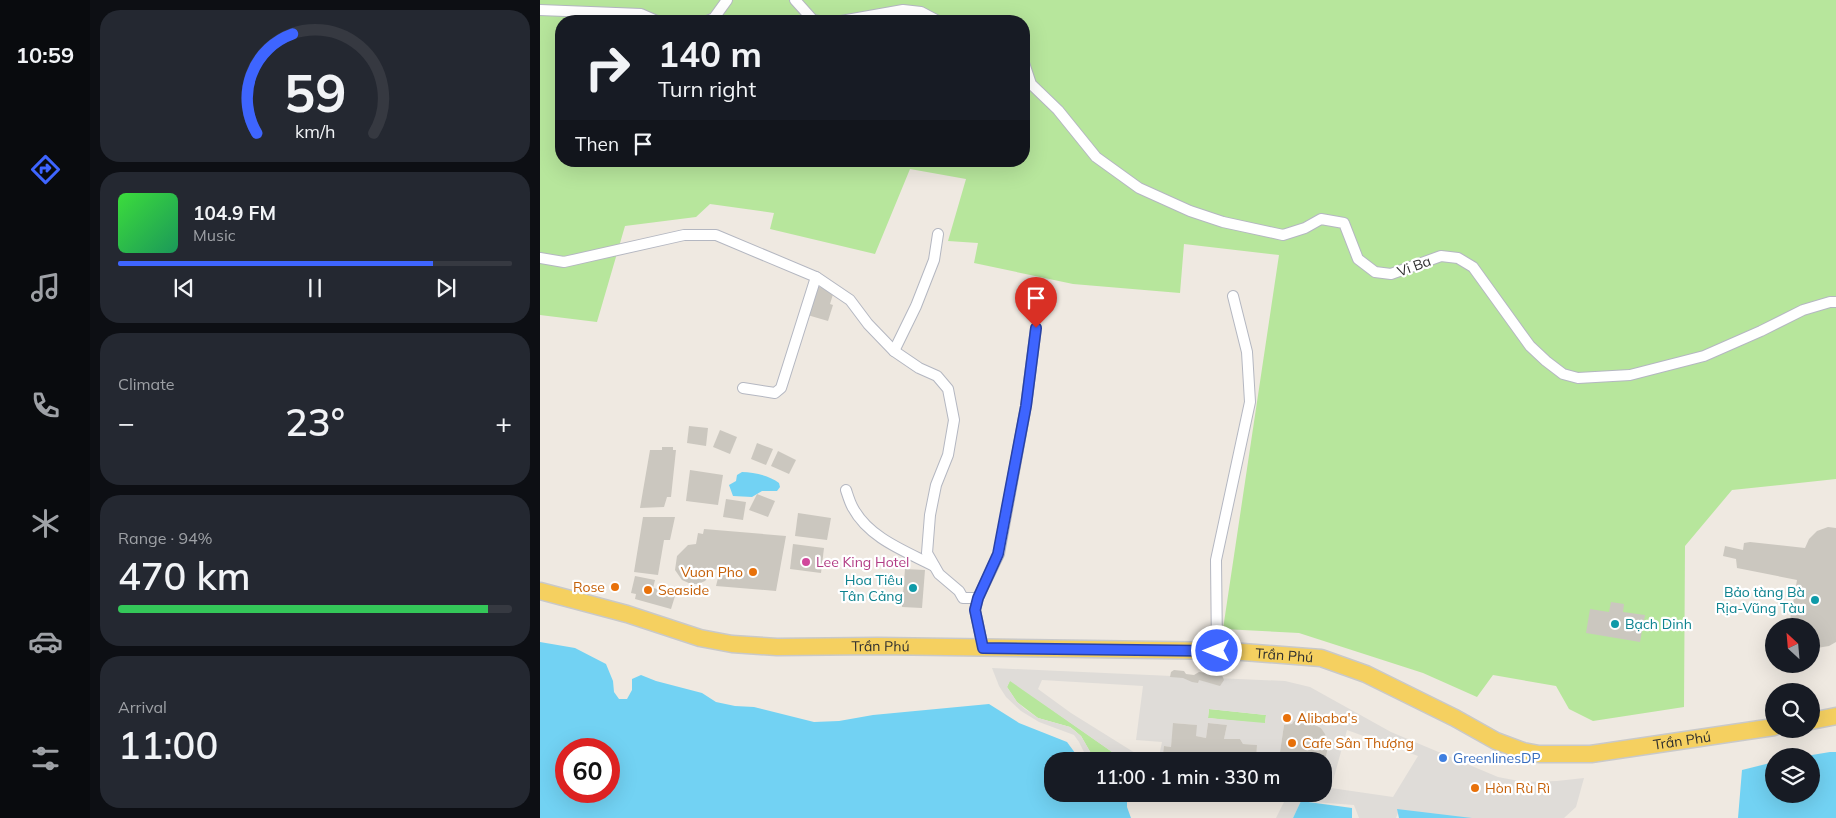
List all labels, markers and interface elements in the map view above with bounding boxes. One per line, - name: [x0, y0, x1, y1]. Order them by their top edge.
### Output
- text: 140 m: [658, 32, 762, 76]
- icon: right: [575, 35, 640, 100]
- text: 10:59: [16, 41, 74, 69]
- text: 59: [284, 60, 346, 125]
- text: Turn right: [658, 75, 756, 103]
- text: km/h: [295, 120, 335, 142]
- icon: arrive: [629, 130, 657, 158]
- text: Then: [575, 132, 619, 156]
- icon: directions: [28, 152, 63, 187]
- text: 104.9 FM: [193, 201, 276, 225]
- text: Music: [193, 225, 236, 245]
- street label: Vi Ba: [1395, 252, 1433, 280]
- icon: music: [28, 270, 63, 305]
- icon: previous: [170, 274, 198, 302]
- icon: pause: [301, 274, 329, 302]
- icon: next: [432, 274, 460, 302]
- pin: [1015, 277, 1057, 328]
- icon: arrive: [1022, 284, 1050, 312]
- text: Climate: [118, 374, 174, 394]
- icon: phone: [28, 388, 63, 423]
- text: 23°: [285, 398, 345, 446]
- text: −: [118, 405, 135, 440]
- text: +: [495, 405, 512, 440]
- icon: climate: [28, 506, 63, 541]
- text: Range · 94%: [118, 528, 213, 548]
- text: 470 km: [118, 552, 251, 600]
- place label: Lee King Hotel: [816, 553, 909, 571]
- marker: Lee King Hotel: [800, 556, 812, 568]
- place label: Vuon Pho: [681, 563, 743, 581]
- marker: Vuon Pho: [747, 566, 759, 578]
- place label: Hoa Tiêu Tân Cảng: [840, 571, 903, 605]
- place label: Rose: [573, 578, 605, 596]
- marker: Rose: [609, 581, 621, 593]
- place label: Seaside: [658, 581, 709, 599]
- marker: Hoa Tiêu Tân Cảng: [907, 582, 919, 594]
- place label: Bảo tàng Bà Rịa-Vũng Tàu: [1716, 583, 1805, 617]
- marker: Seaside: [642, 584, 654, 596]
- marker: Bảo tàng Bà Rịa-Vũng Tàu: [1809, 594, 1821, 606]
- place label: Bạch Dinh: [1625, 615, 1692, 633]
- marker: Bạch Dinh: [1609, 618, 1621, 630]
- north arrow: [1765, 618, 1820, 672]
- map controls: [1765, 618, 1820, 803]
- icon: car: [28, 624, 63, 659]
- position arrow: [1190, 624, 1242, 676]
- street label: Trần Phú: [851, 637, 910, 655]
- street label: Trần Phú: [1255, 644, 1314, 666]
- button: search: [1765, 683, 1820, 738]
- text: Arrival: [118, 697, 167, 717]
- place label: Alibaba's: [1297, 709, 1358, 727]
- marker: Alibaba's: [1281, 712, 1293, 724]
- text: 11:00: [118, 721, 218, 769]
- street label: Trần Phú: [1652, 727, 1712, 754]
- place label: Cafe Sân Thượng: [1302, 734, 1414, 752]
- marker: Cafe Sân Thượng: [1286, 737, 1298, 749]
- speed limit sign: 60: [555, 738, 620, 803]
- icon: filters: [28, 741, 63, 776]
- button: layers: [1765, 748, 1820, 803]
- place label: GreenlinesDP: [1453, 749, 1541, 767]
- marker: GreenlinesDP: [1437, 752, 1449, 764]
- text: 11:00 · 1 min · 330 m: [1095, 765, 1281, 789]
- place label: Hòn Rù Rì: [1485, 779, 1550, 797]
- marker: Hòn Rù Rì: [1469, 782, 1481, 794]

